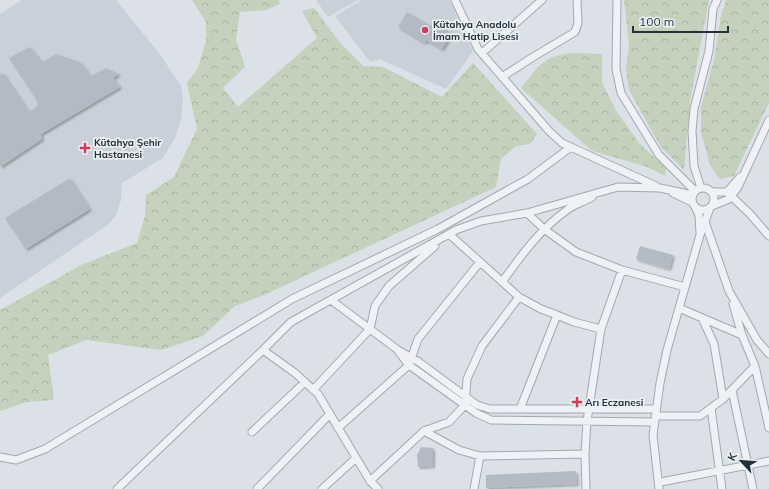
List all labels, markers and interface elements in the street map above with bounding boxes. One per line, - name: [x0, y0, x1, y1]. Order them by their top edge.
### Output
- scale bar: [633, 8, 728, 34]
- text: 100 m: [639, 14, 674, 29]
- place label: Kütahya Anadolu İmam Hatip Lisesi: [433, 18, 518, 43]
- marker: Kütahya Anadolu İmam Hatip Lisesi: [420, 25, 430, 35]
- place label: Kütahya Şehir Hastanesi: [94, 136, 161, 161]
- marker: Kütahya Şehir Hastanesi: [79, 142, 91, 154]
- place label: Arı Eczanesi: [585, 396, 643, 409]
- marker: Arı Eczanesi: [572, 397, 582, 407]
- north arrow: [721, 441, 761, 481]
- text: K: [724, 450, 740, 463]

